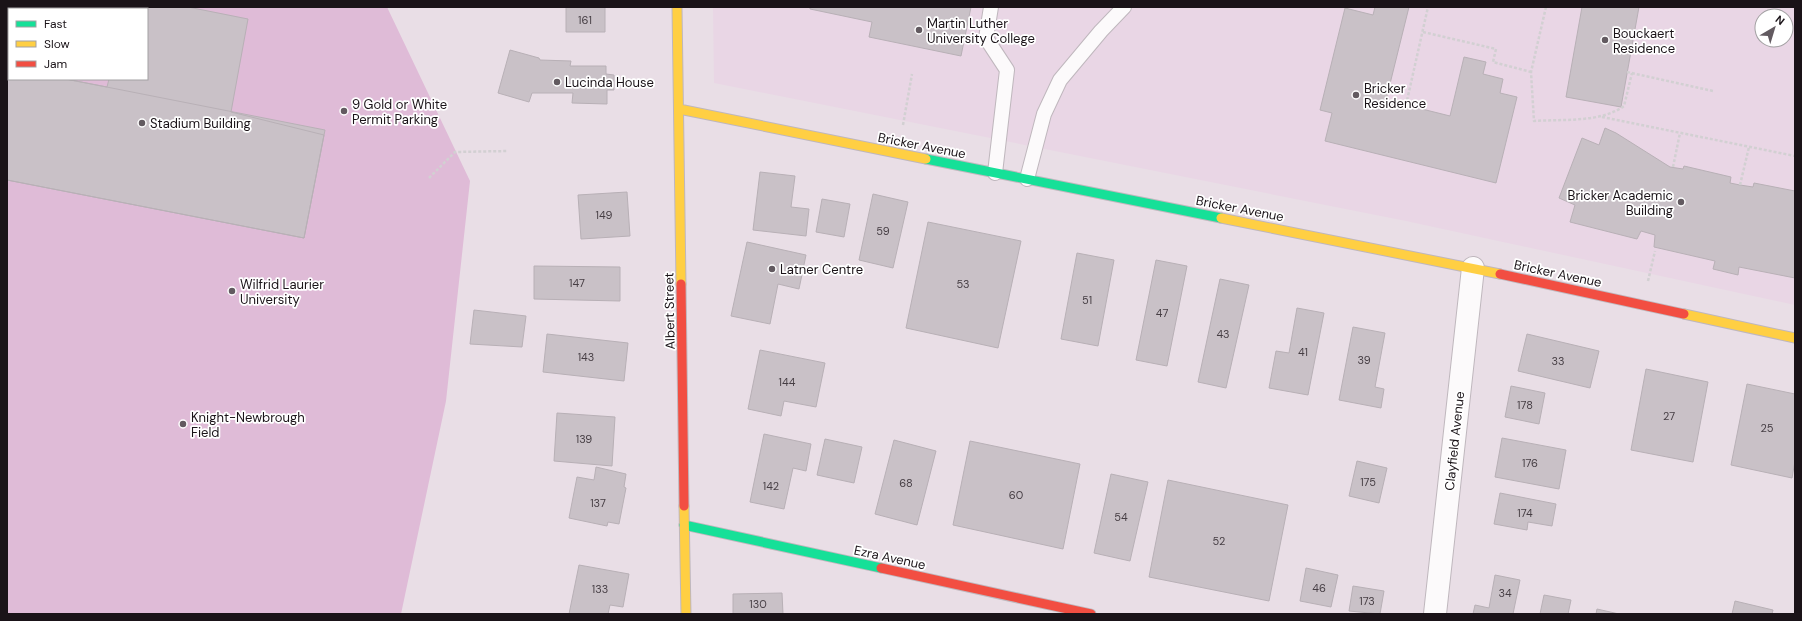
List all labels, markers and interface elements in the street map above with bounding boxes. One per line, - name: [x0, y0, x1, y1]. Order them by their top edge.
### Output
- legend: [8, 8, 148, 80]
- north arrow: [1754, 8, 1794, 48]
- text: N: [1773, 12, 1788, 28]
- house number: 161: [578, 13, 592, 27]
- place label: Martin Luther University College: [927, 15, 1035, 47]
- text: Fast: [44, 16, 67, 32]
- marker: Martin Luther University College: [914, 25, 924, 35]
- place label: Bouckaert Residence: [1613, 25, 1675, 57]
- marker: Bouckaert Residence: [1600, 35, 1610, 45]
- text: Slow: [44, 36, 70, 52]
- text: Jam: [44, 56, 67, 72]
- place label: Lucinda House: [565, 74, 654, 91]
- marker: Lucinda House: [552, 77, 562, 87]
- place label: Bricker Residence: [1364, 80, 1426, 112]
- marker: Bricker Residence: [1351, 90, 1361, 100]
- place label: 9 Gold or White Permit Parking: [352, 96, 447, 128]
- marker: 9 Gold or White Permit Parking: [339, 106, 349, 116]
- place label: Stadium Building: [150, 115, 251, 132]
- marker: Stadium Building: [137, 118, 147, 128]
- street label: Bricker Avenue: [877, 129, 967, 162]
- place label: Bricker Academic Building: [1568, 187, 1673, 219]
- street label: Bricker Avenue: [1195, 192, 1285, 225]
- marker: Bricker Academic Building: [1676, 197, 1686, 207]
- house number: 149: [595, 208, 613, 222]
- house number: 59: [876, 224, 890, 238]
- street label: Bricker Avenue: [1513, 256, 1603, 291]
- place label: Latner Centre: [780, 261, 863, 278]
- marker: Latner Centre: [767, 264, 777, 274]
- street label: Albert Street: [660, 272, 679, 350]
- place label: Wilfrid Laurier University: [240, 276, 324, 308]
- house number: 147: [569, 276, 585, 290]
- house number: 53: [956, 277, 970, 291]
- marker: Wilfrid Laurier University: [227, 286, 237, 296]
- house number: 51: [1082, 293, 1092, 307]
- house number: 47: [1156, 306, 1168, 320]
- house number: 43: [1216, 327, 1230, 341]
- house number: 41: [1298, 345, 1308, 359]
- house number: 143: [578, 350, 594, 364]
- house number: 39: [1357, 353, 1371, 367]
- house number: 33: [1551, 354, 1565, 368]
- house number: 144: [779, 375, 796, 389]
- street label: Clayfield Avenue: [1441, 391, 1468, 492]
- house number: 178: [1517, 398, 1533, 412]
- place label: Knight-Newbrough Field: [191, 409, 305, 441]
- house number: 27: [1663, 409, 1675, 423]
- marker: Knight-Newbrough Field: [178, 419, 188, 429]
- house number: 25: [1760, 421, 1774, 435]
- house number: 139: [576, 432, 592, 446]
- house number: 176: [1522, 456, 1538, 470]
- house number: 175: [1360, 475, 1376, 489]
- house number: 68: [899, 476, 913, 490]
- house number: 142: [763, 479, 779, 493]
- house number: 60: [1009, 488, 1023, 502]
- house number: 137: [590, 496, 606, 510]
- house number: 174: [1517, 506, 1533, 520]
- house number: 54: [1114, 510, 1128, 524]
- house number: 52: [1213, 534, 1225, 548]
- street label: Ezra Avenue: [853, 542, 927, 573]
- house number: 46: [1312, 581, 1326, 595]
- house number: 133: [592, 582, 608, 596]
- house number: 34: [1498, 586, 1512, 600]
- house number: 173: [1359, 594, 1375, 608]
- house number: 130: [749, 597, 767, 611]

